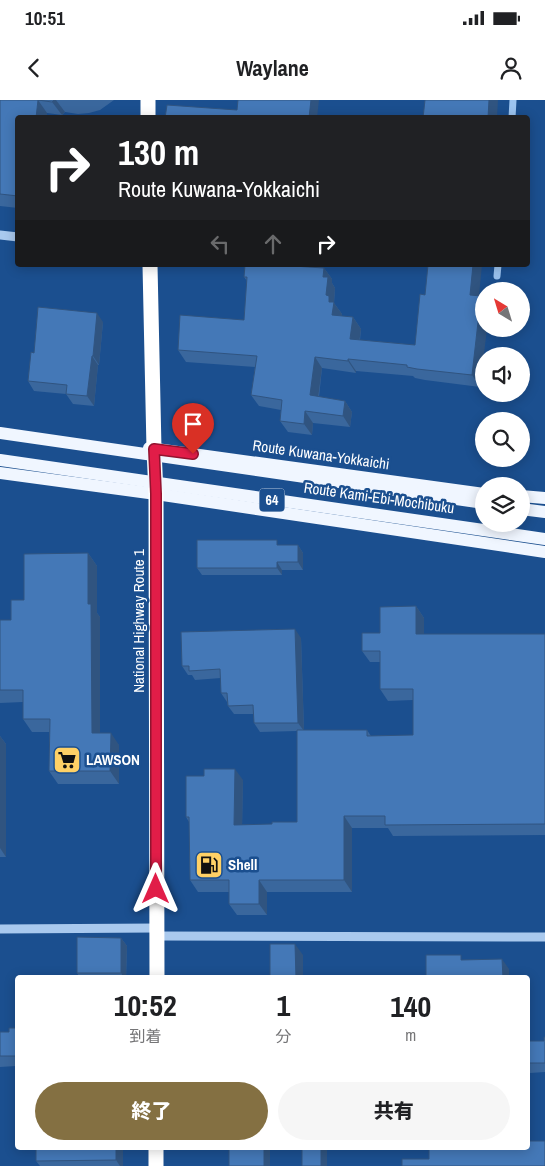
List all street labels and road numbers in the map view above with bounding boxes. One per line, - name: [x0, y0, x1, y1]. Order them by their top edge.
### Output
- street label: Route Kuwana-Yokkaichi: [251, 435, 391, 474]
- street label: Route Kami-Ebi-Mochibuku: [302, 477, 456, 518]
- road number: 64: [260, 488, 284, 512]
- street label: National Highway Route 1: [128, 549, 149, 693]

